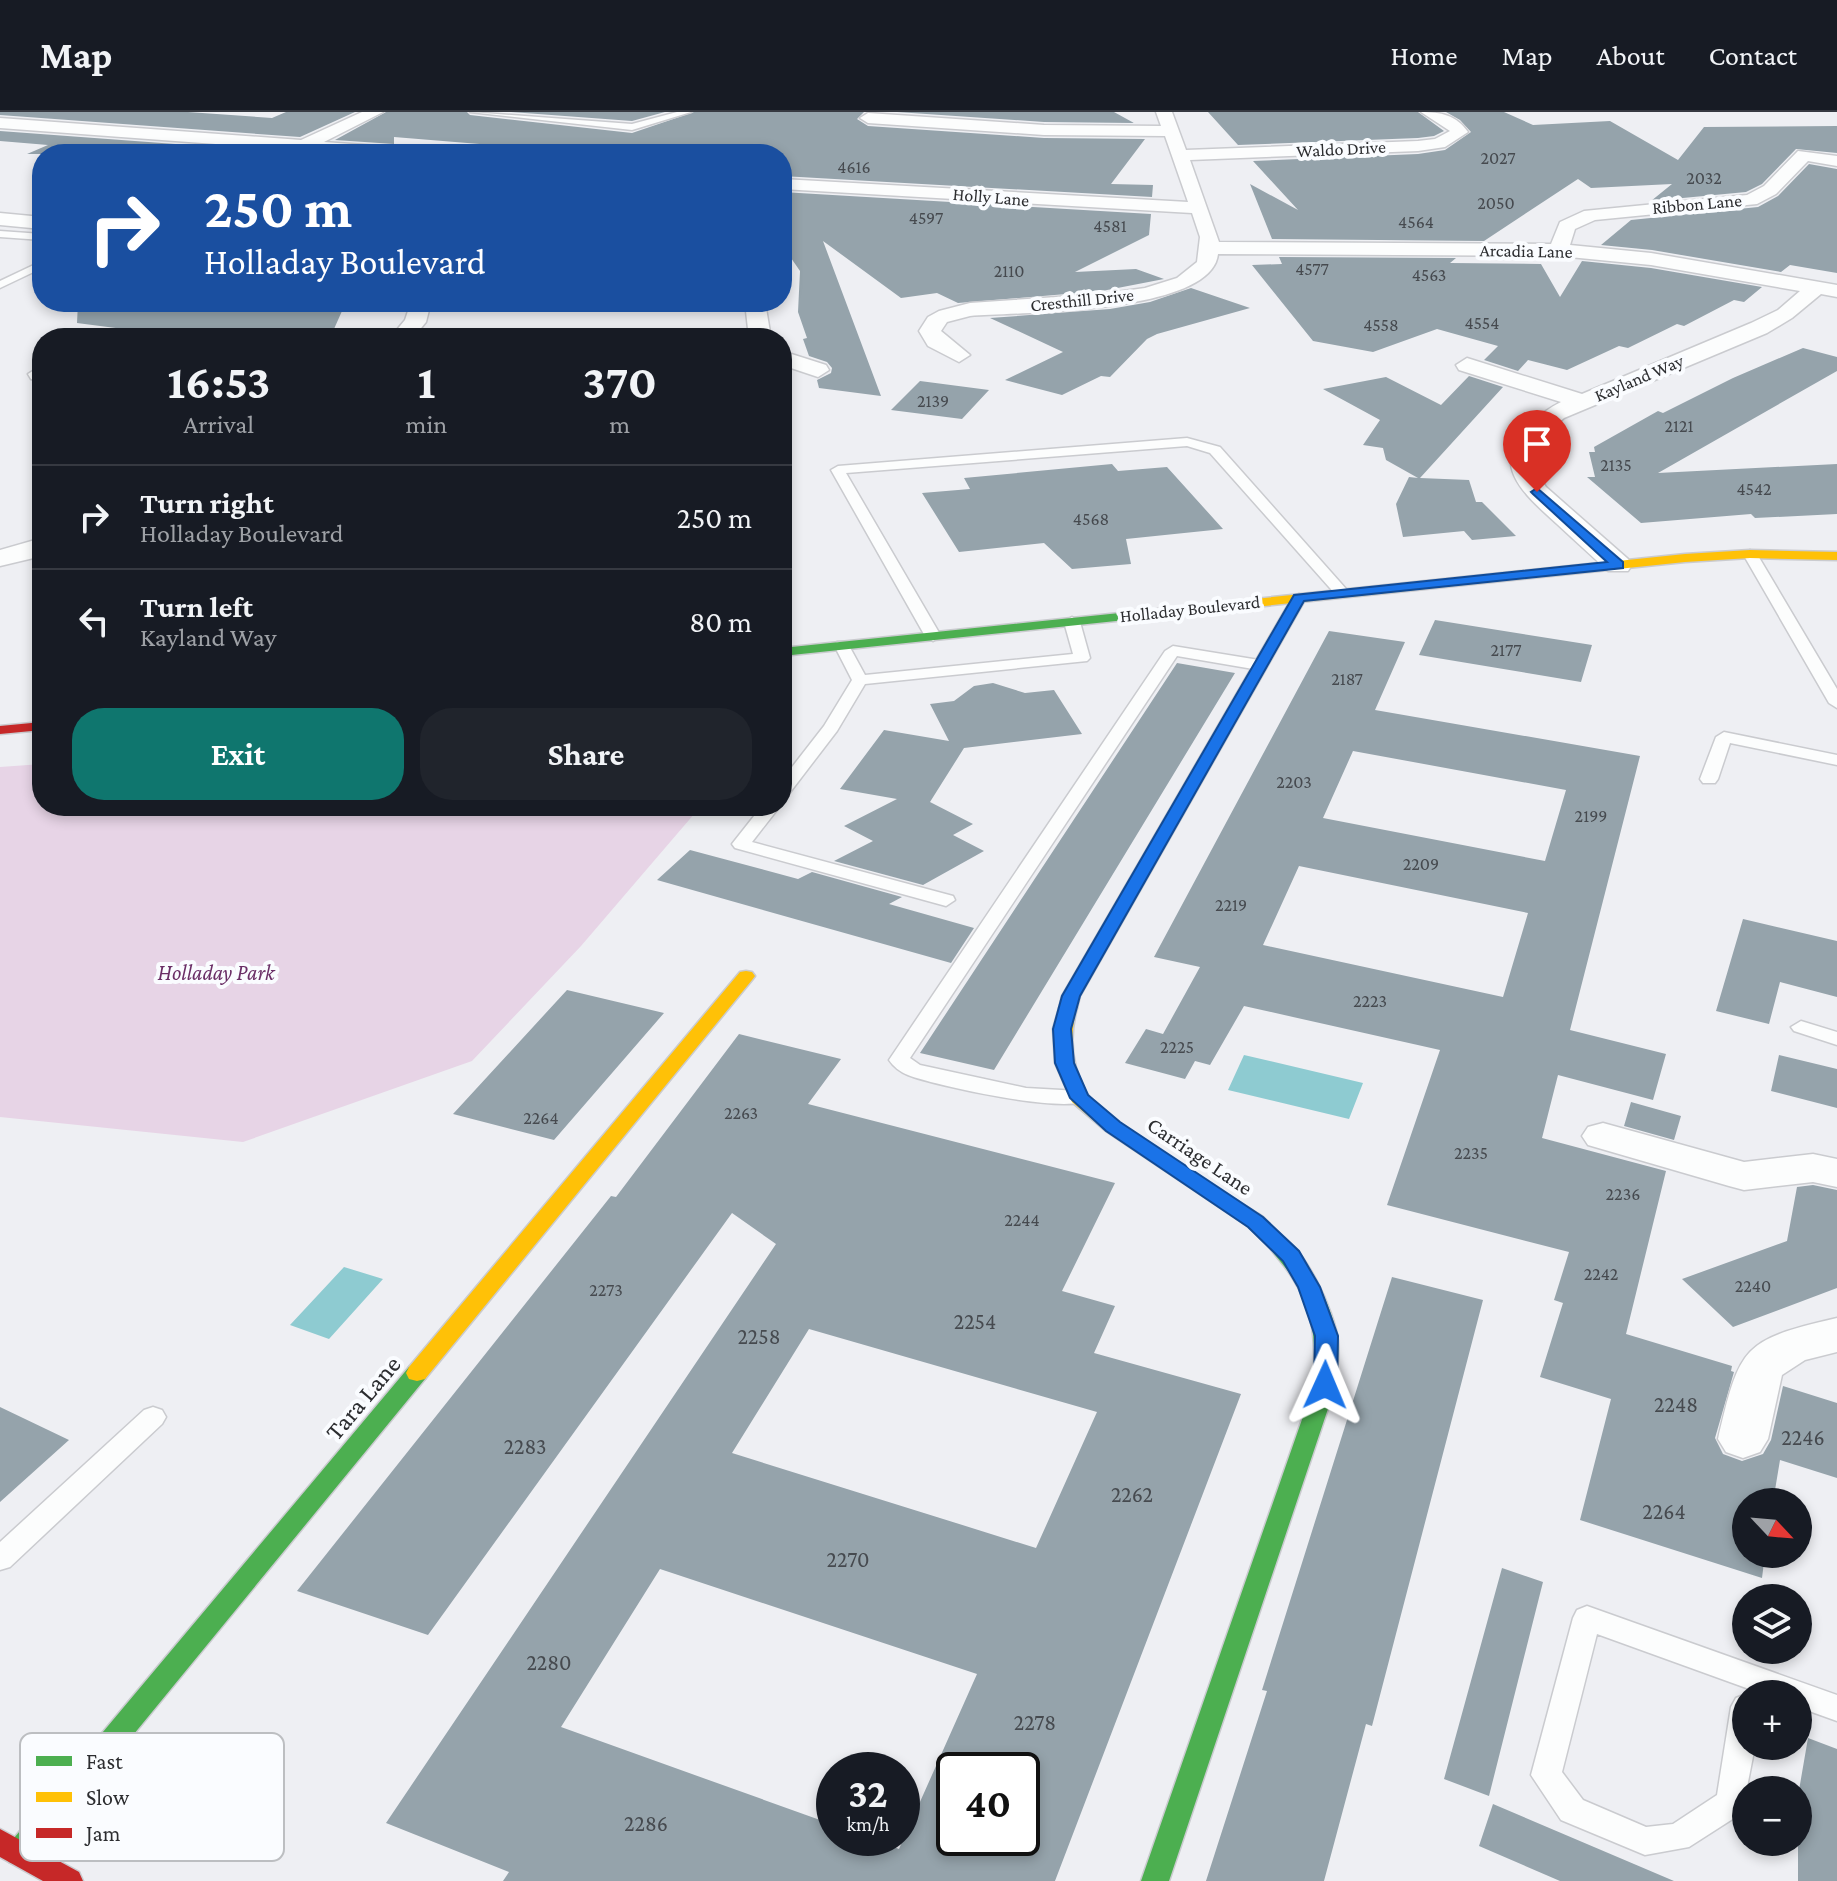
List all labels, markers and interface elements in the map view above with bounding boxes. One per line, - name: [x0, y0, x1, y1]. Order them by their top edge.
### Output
- text: Map: [40, 34, 113, 76]
- text: Home: [1391, 40, 1458, 71]
- text: Map: [1502, 40, 1553, 71]
- text: About: [1597, 40, 1665, 71]
- text: Contact: [1709, 40, 1797, 71]
- street label: Waldo Drive: [1296, 137, 1386, 161]
- house number: 2027: [1480, 148, 1516, 168]
- house number: 4616: [837, 157, 871, 177]
- house number: 2032: [1686, 168, 1722, 188]
- icon: right: [72, 176, 176, 280]
- text: 250 m: [204, 177, 352, 239]
- street label: Holly Lane: [952, 184, 1030, 210]
- street label: Ribbon Lane: [1651, 190, 1743, 218]
- house number: 2050: [1477, 193, 1515, 213]
- house number: 4597: [909, 208, 943, 228]
- house number: 4564: [1398, 212, 1434, 232]
- house number: 4581: [1093, 216, 1127, 236]
- street label: Arcadia Lane: [1479, 240, 1573, 262]
- text: Holladay Boulevard: [204, 242, 486, 282]
- house number: 4577: [1295, 259, 1329, 279]
- house number: 2110: [994, 261, 1024, 281]
- house number: 4563: [1412, 265, 1446, 285]
- street label: Cresthill Drive: [1029, 285, 1135, 315]
- house number: 4554: [1464, 313, 1500, 333]
- house number: 4558: [1363, 315, 1399, 335]
- street label: Kayland Way: [1592, 350, 1687, 406]
- text: 16:53: [167, 355, 270, 408]
- text: 1: [417, 355, 435, 408]
- text: 370: [582, 355, 657, 408]
- house number: 2139: [917, 391, 949, 411]
- text: Arrival: [183, 410, 254, 439]
- text: min: [406, 410, 447, 439]
- text: m: [609, 410, 630, 439]
- pin: [1503, 410, 1571, 492]
- house number: 2121: [1664, 416, 1694, 436]
- icon: arrive: [1515, 422, 1559, 466]
- house number: 2135: [1600, 455, 1632, 475]
- house number: 4542: [1736, 479, 1772, 499]
- text: Turn right: [140, 486, 274, 519]
- icon: right: [72, 495, 116, 539]
- text: 250 m: [677, 501, 752, 534]
- house number: 4568: [1073, 509, 1109, 529]
- text: Holladay Boulevard: [140, 519, 343, 548]
- text: Turn left: [140, 590, 253, 623]
- street label: Holladay Boulevard: [1119, 592, 1262, 626]
- icon: left: [72, 599, 116, 643]
- text: 80 m: [689, 605, 752, 638]
- text: Kayland Way: [140, 623, 277, 652]
- house number: 2177: [1490, 640, 1522, 660]
- house number: 2187: [1331, 669, 1363, 689]
- button: Exit: [72, 708, 404, 800]
- button: Share: [420, 708, 752, 800]
- house number: 2203: [1276, 772, 1312, 792]
- house number: 2199: [1575, 806, 1607, 826]
- house number: 2209: [1403, 854, 1439, 874]
- house number: 2219: [1215, 895, 1247, 915]
- park label: Holladay Park: [157, 960, 276, 985]
- house number: 2223: [1353, 991, 1387, 1011]
- house number: 2225: [1160, 1037, 1194, 1057]
- house number: 2263: [724, 1103, 758, 1123]
- house number: 2264: [523, 1108, 559, 1128]
- street label: Carriage Lane: [1143, 1112, 1257, 1200]
- house number: 2235: [1454, 1143, 1488, 1163]
- house number: 2236: [1606, 1184, 1640, 1204]
- house number: 2244: [1004, 1210, 1040, 1230]
- house number: 2242: [1584, 1264, 1618, 1284]
- house number: 2240: [1735, 1276, 1771, 1296]
- house number: 2273: [589, 1280, 623, 1300]
- house number: 2254: [954, 1309, 996, 1334]
- house number: 2258: [737, 1324, 781, 1349]
- position arrow: [1283, 1343, 1367, 1427]
- street label: Tara Lane: [319, 1350, 407, 1446]
- house number: 2248: [1654, 1392, 1698, 1417]
- house number: 2246: [1781, 1425, 1825, 1450]
- house number: 2283: [504, 1434, 546, 1459]
- house number: 2262: [1111, 1482, 1153, 1507]
- north arrow: [1732, 1488, 1812, 1568]
- map controls: [1732, 1488, 1812, 1856]
- house number: 2264: [1642, 1499, 1686, 1524]
- house number: 2270: [827, 1547, 869, 1572]
- button: layers: [1732, 1584, 1812, 1664]
- house number: 2280: [526, 1650, 572, 1675]
- button: +: [1732, 1680, 1812, 1760]
- house number: 2278: [1014, 1710, 1056, 1735]
- legend: [20, 1733, 284, 1861]
- text: Fast: [86, 1749, 123, 1774]
- speed limit sign: 40: [936, 1752, 1040, 1856]
- text: 32: [848, 1771, 888, 1816]
- button: −: [1732, 1776, 1812, 1856]
- text: Slow: [86, 1785, 130, 1810]
- house number: 2286: [624, 1811, 668, 1836]
- text: km/h: [846, 1813, 890, 1835]
- text: Jam: [84, 1821, 121, 1846]

